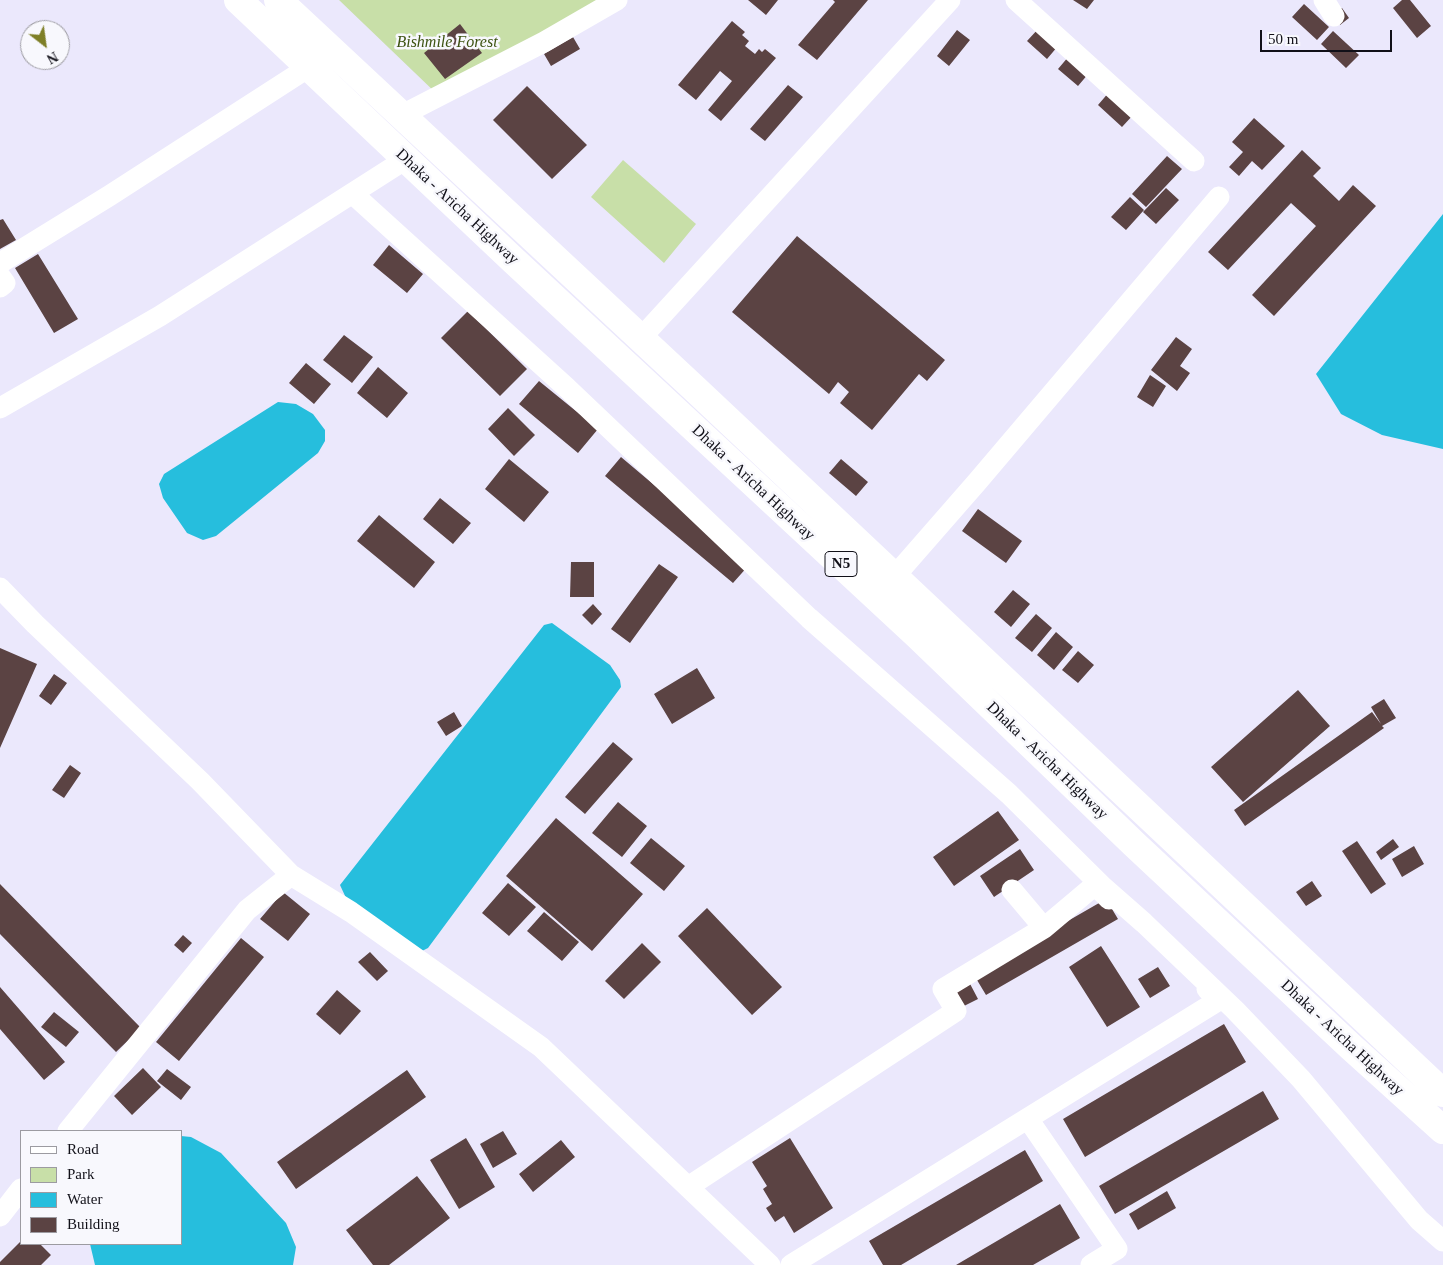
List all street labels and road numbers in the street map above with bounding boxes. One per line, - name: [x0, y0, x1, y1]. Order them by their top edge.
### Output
- street label: Dhaka - Aricha Highway: [385, 139, 529, 275]
- street label: Dhaka - Aricha Highway: [681, 415, 825, 551]
- road number: N5: [825, 552, 857, 576]
- street label: Dhaka - Aricha Highway: [976, 692, 1118, 830]
- street label: Dhaka - Aricha Highway: [1270, 970, 1414, 1106]

